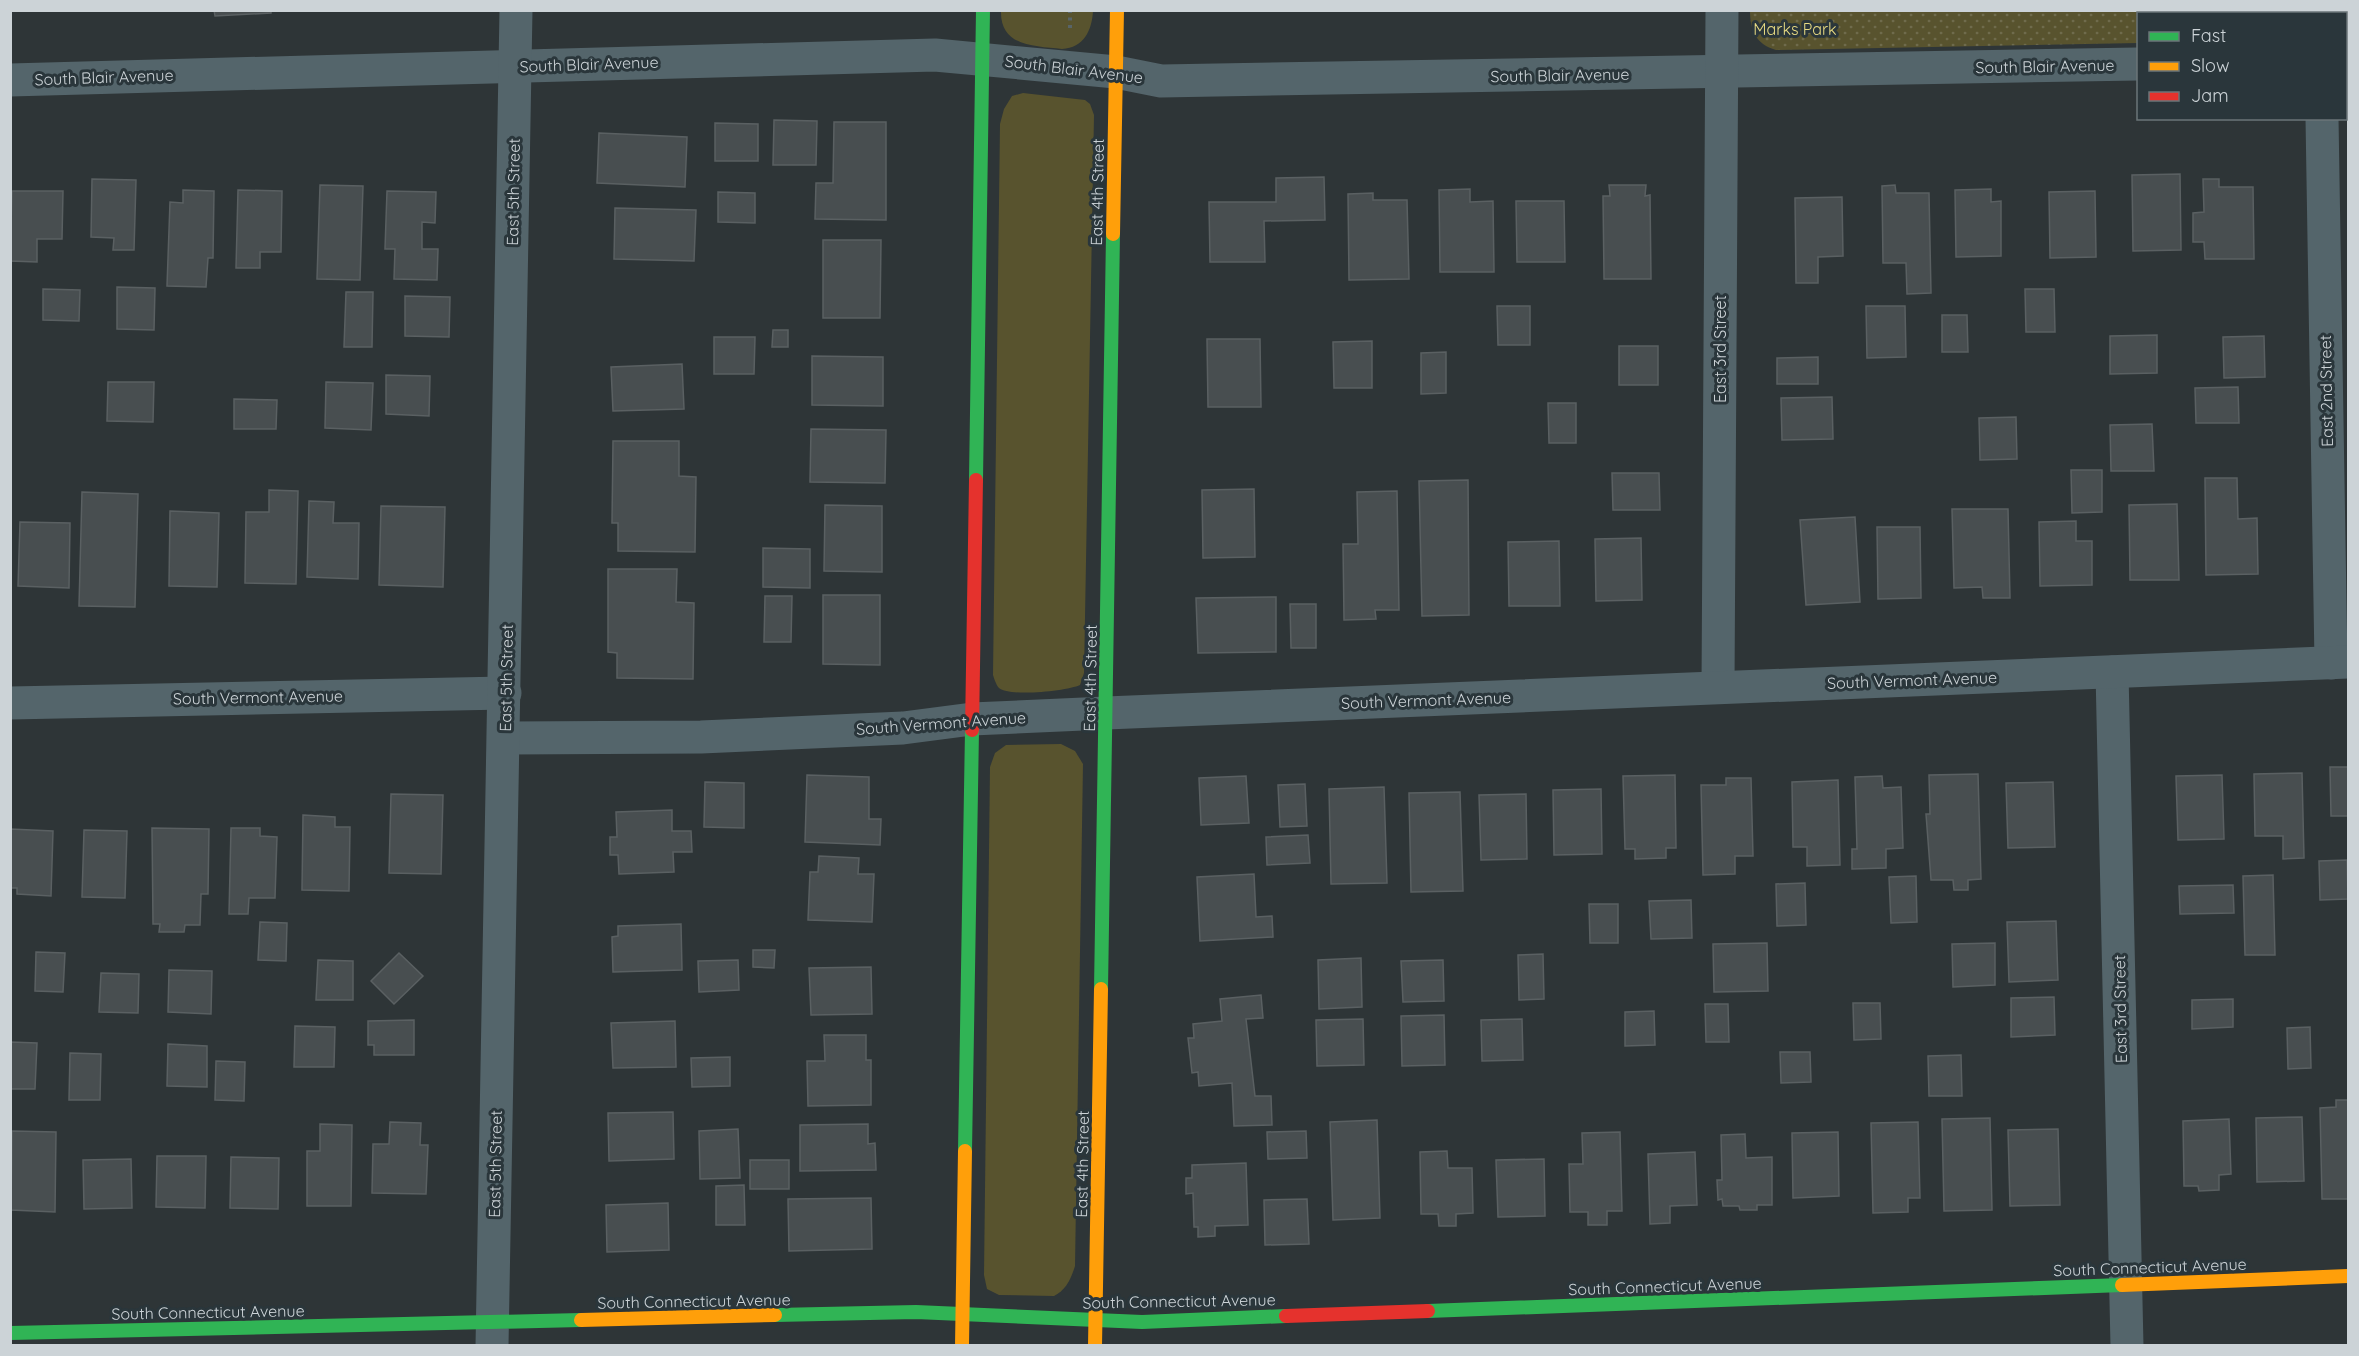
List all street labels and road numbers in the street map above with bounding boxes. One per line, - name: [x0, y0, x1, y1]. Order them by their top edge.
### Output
- street label: South Blair Avenue: [1004, 51, 1144, 87]
- street label: South Blair Avenue: [519, 52, 659, 76]
- street label: South Blair Avenue: [1975, 55, 2115, 77]
- street label: South Blair Avenue: [1490, 64, 1630, 86]
- street label: South Blair Avenue: [34, 65, 174, 89]
- street label: East 5th Street: [502, 138, 524, 246]
- street label: East 4th Street: [1086, 138, 1108, 246]
- street label: East 3rd Street: [1710, 295, 1730, 403]
- street label: East 2nd Street: [2315, 335, 2337, 447]
- street label: East 5th Street: [495, 624, 517, 732]
- street label: East 4th Street: [1079, 624, 1101, 732]
- street label: South Vermont Avenue: [1827, 667, 1997, 693]
- street label: South Vermont Avenue: [173, 686, 343, 708]
- street label: South Vermont Avenue: [1341, 687, 1511, 713]
- street label: South Vermont Avenue: [855, 707, 1027, 739]
- street label: East 3rd Street: [2109, 955, 2131, 1063]
- street label: East 5th Street: [484, 1110, 506, 1218]
- street label: East 4th Street: [1071, 1110, 1093, 1218]
- street label: South Connecticut Avenue: [2053, 1254, 2247, 1280]
- street label: South Connecticut Avenue: [1568, 1273, 1762, 1299]
- street label: South Connecticut Avenue: [597, 1289, 791, 1313]
- street label: South Connecticut Avenue: [1082, 1289, 1276, 1313]
- street label: South Connecticut Avenue: [111, 1300, 305, 1324]

